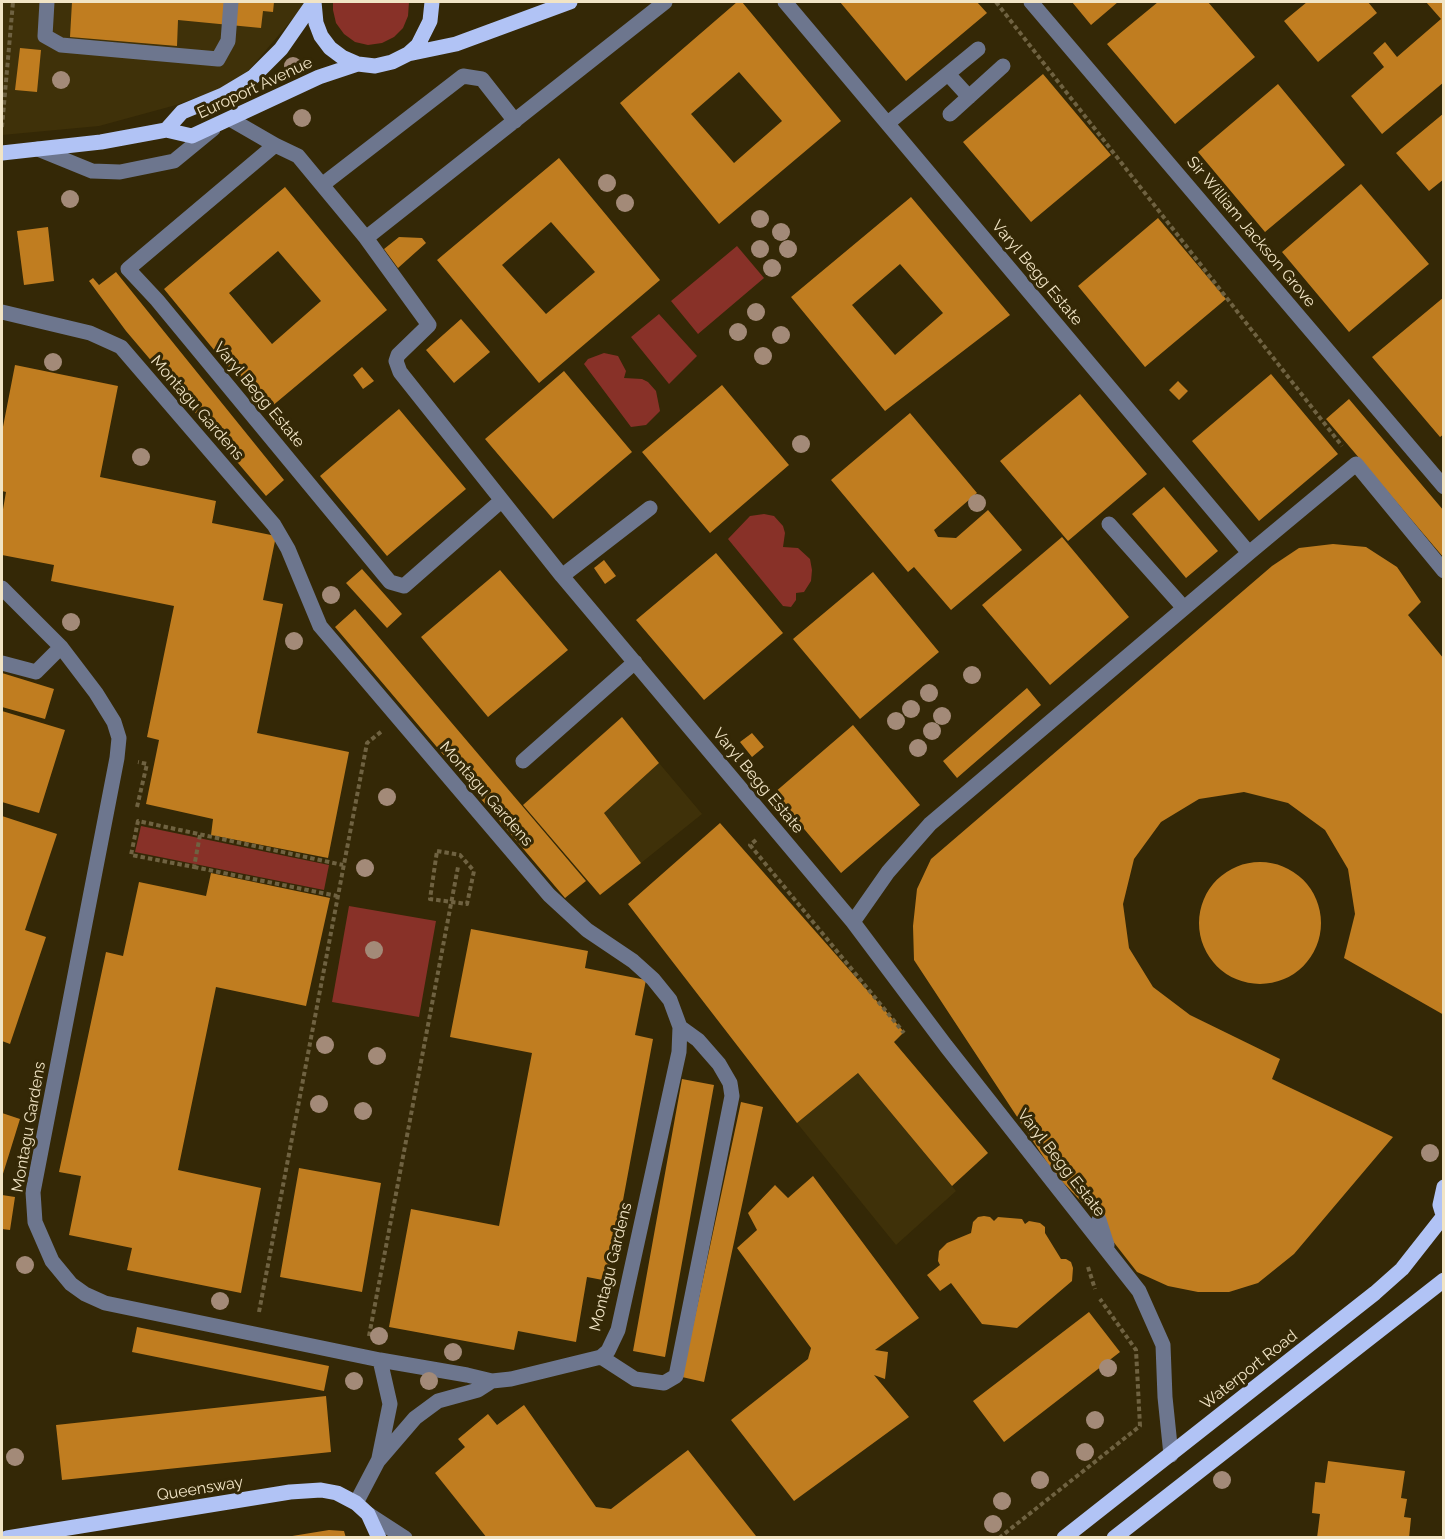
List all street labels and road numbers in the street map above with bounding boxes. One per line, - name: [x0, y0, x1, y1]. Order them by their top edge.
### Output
- street label: Europort Avenue: [195, 53, 315, 123]
- street label: Sir William Jackson Grove: [1182, 153, 1320, 311]
- street label: Varyl Begg Estate: [987, 216, 1087, 330]
- street label: Varyl Begg Estate: [209, 338, 309, 452]
- street label: Montagu Gardens: [146, 352, 248, 464]
- street label: Varyl Begg Estate: [708, 724, 808, 838]
- street label: Montagu Gardens: [435, 738, 537, 850]
- street label: Montagu Gardens: [8, 1060, 50, 1194]
- street label: Varyl Begg Estate: [1013, 1105, 1109, 1221]
- street label: Montagu Gardens: [586, 1201, 636, 1333]
- street label: Waterport Road: [1197, 1326, 1301, 1414]
- street label: Queensway: [155, 1473, 245, 1505]

